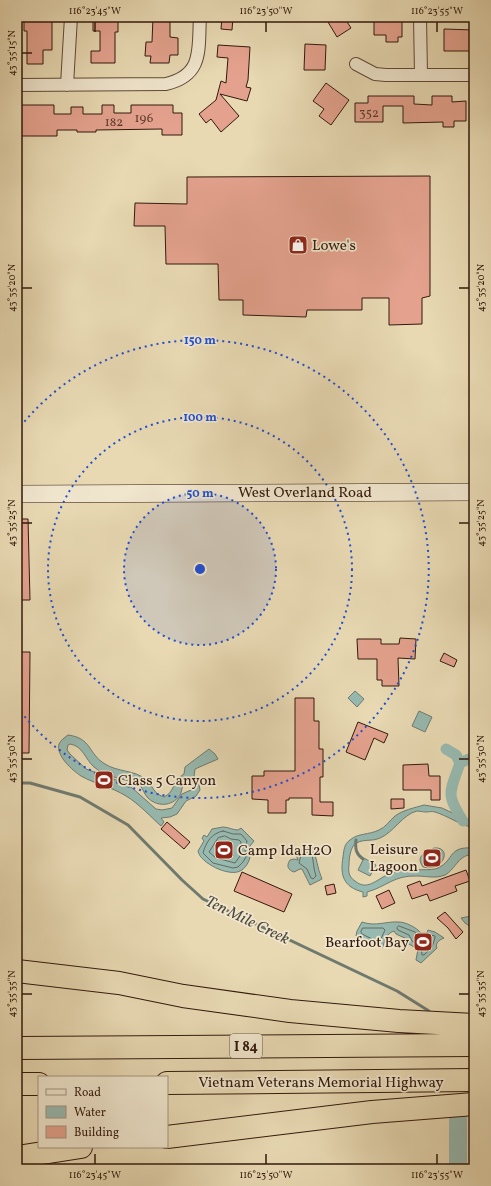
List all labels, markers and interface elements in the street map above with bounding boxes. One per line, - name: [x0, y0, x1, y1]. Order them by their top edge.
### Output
- text: 116°23'45"W: [69, 4, 121, 18]
- text: 116°23'50"W: [239, 4, 293, 18]
- text: 116°23'55"W: [411, 4, 463, 18]
- text: 43°35'15"N: [5, 29, 19, 76]
- house number: 352: [359, 105, 379, 123]
- house number: 196: [135, 110, 154, 128]
- house number: 182: [105, 114, 123, 132]
- shop icon: Lowe's: [287, 234, 309, 256]
- place label: Lowe's: [312, 236, 356, 257]
- text: 43°35'20"N: [5, 263, 19, 312]
- text: 43°35'20"N: [474, 263, 488, 312]
- text: 150 m: [184, 333, 216, 349]
- text: 100 m: [183, 410, 217, 426]
- street label: West Overland Road: [238, 483, 372, 504]
- text: 50 m: [186, 486, 214, 502]
- text: 43°35'25"N: [5, 499, 19, 547]
- text: 43°35'25"N: [474, 499, 488, 547]
- centre of rings: [193, 562, 207, 576]
- text: 43°35'30"N: [5, 734, 19, 783]
- text: 43°35'30"N: [474, 734, 488, 783]
- sports icon: Class 5 Canyon: [93, 769, 115, 791]
- place label: Class 5 Canyon: [118, 771, 216, 792]
- sports icon: Camp IdaH2O: [213, 839, 235, 861]
- place label: Leisure Lagoon: [370, 840, 418, 878]
- place label: Camp IdaH2O: [238, 841, 332, 862]
- sports icon: Leisure Lagoon: [421, 847, 443, 869]
- water label: Ten Mile Creek: [201, 891, 293, 951]
- sports icon: Bearfoot Bay: [412, 931, 434, 953]
- place label: Bearfoot Bay: [325, 933, 409, 954]
- text: 43°35'35"N: [5, 970, 19, 1018]
- text: 43°35'35"N: [474, 970, 488, 1018]
- road number: I 84: [230, 1034, 262, 1058]
- street label: Vietnam Veterans Memorial Highway: [198, 1073, 444, 1094]
- legend: [38, 1076, 168, 1148]
- text: Road: [74, 1085, 101, 1101]
- text: Water: [74, 1105, 106, 1121]
- text: Building: [74, 1125, 119, 1141]
- text: 116°23'45"W: [69, 1168, 121, 1182]
- text: 116°23'50"W: [239, 1168, 293, 1182]
- text: 116°23'55"W: [411, 1168, 463, 1182]

